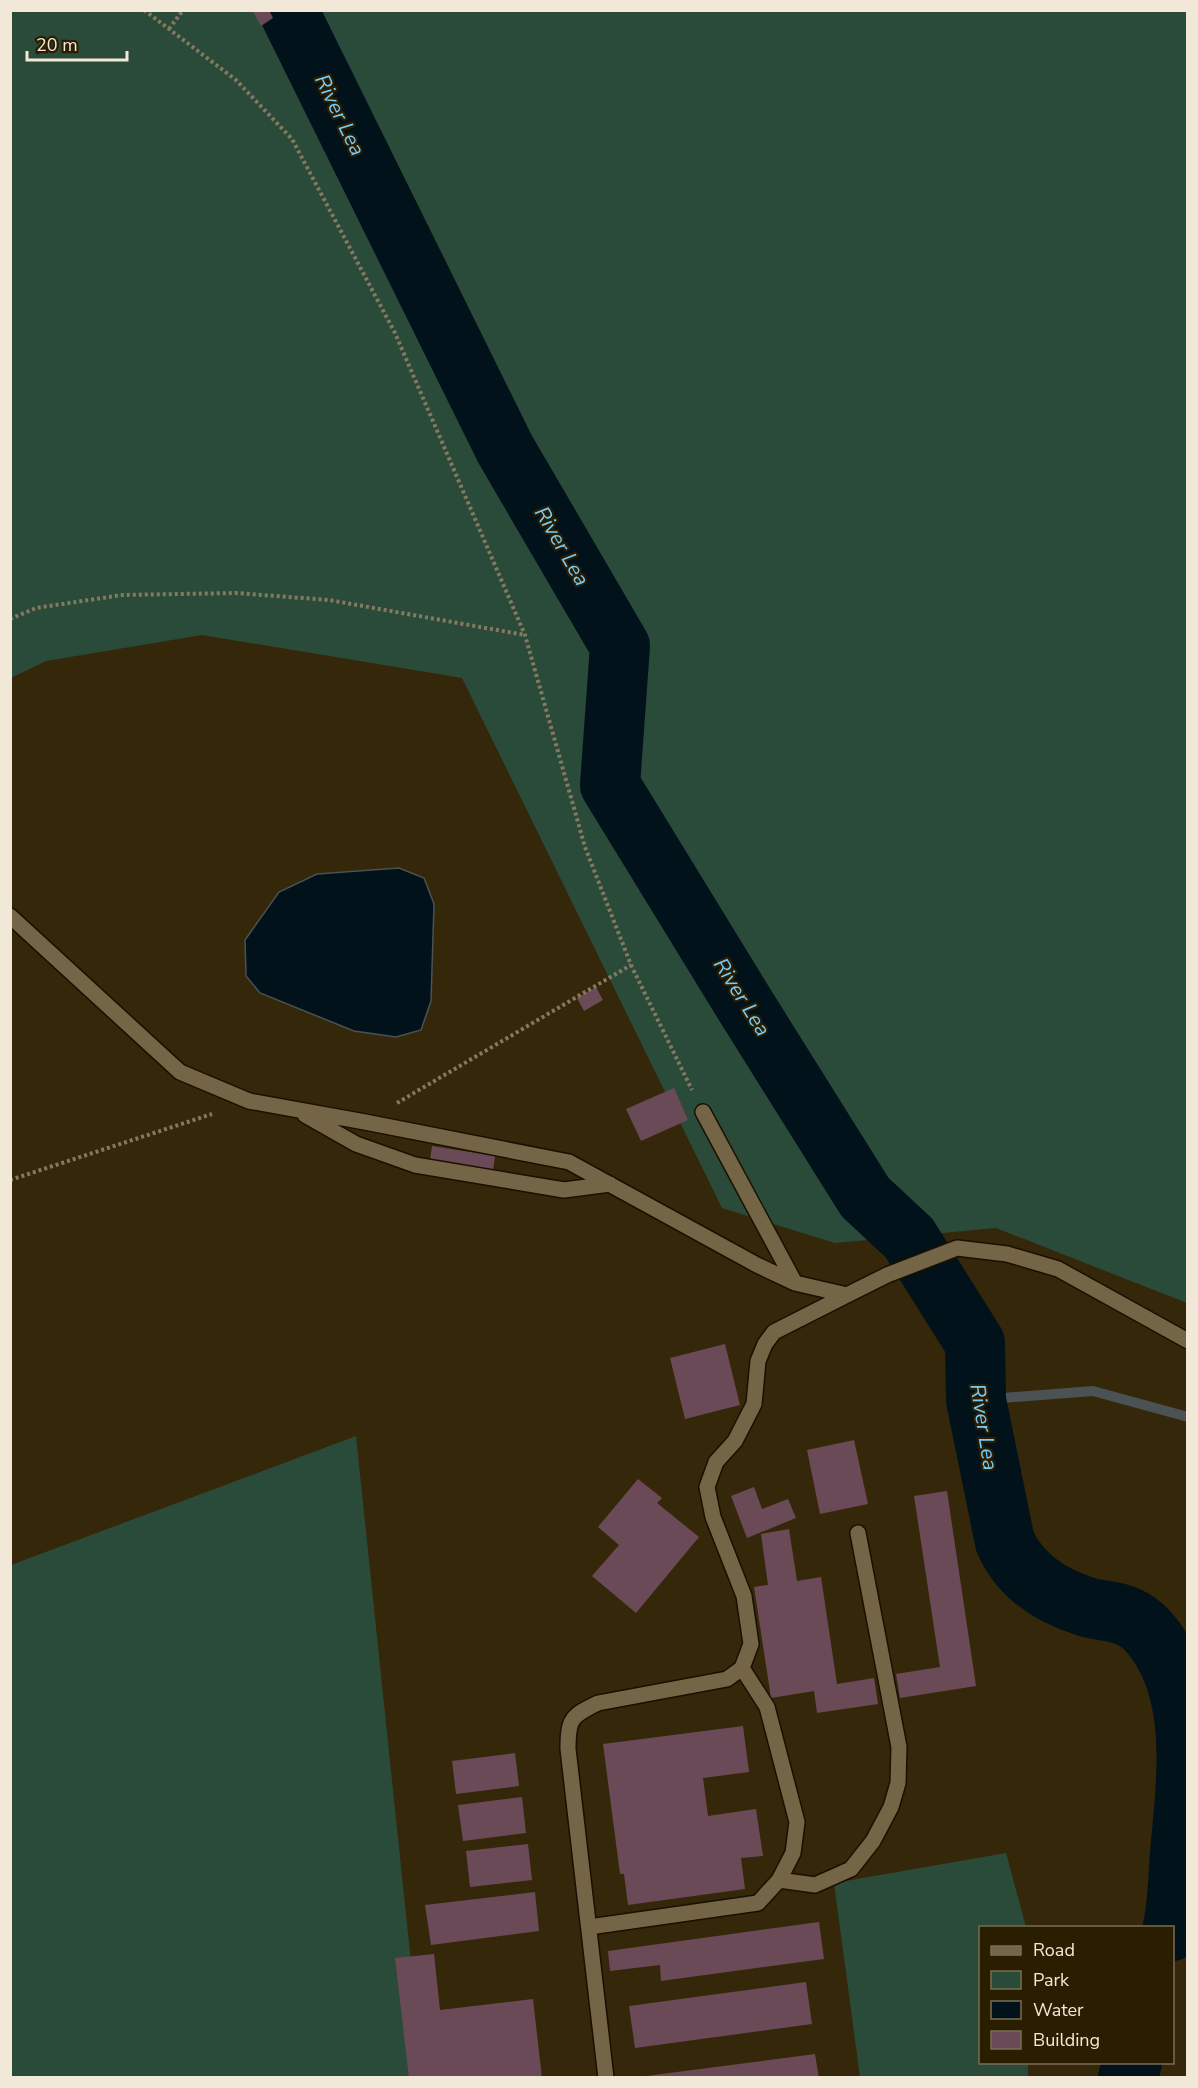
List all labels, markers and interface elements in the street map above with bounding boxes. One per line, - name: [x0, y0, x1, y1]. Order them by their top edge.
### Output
- scale bar: [27, 24, 128, 62]
- text: 20 m: [36, 33, 78, 57]
- water label: River Lea: [308, 70, 372, 160]
- water label: River Lea: [528, 501, 596, 591]
- water label: River Lea: [707, 953, 777, 1041]
- water label: River Lea: [963, 1382, 1005, 1472]
- legend: [979, 1926, 1174, 2064]
- text: Road: [1033, 1938, 1075, 1962]
- text: Park: [1033, 1968, 1070, 1992]
- text: Water: [1033, 1998, 1084, 2022]
- text: Building: [1033, 2028, 1100, 2052]

